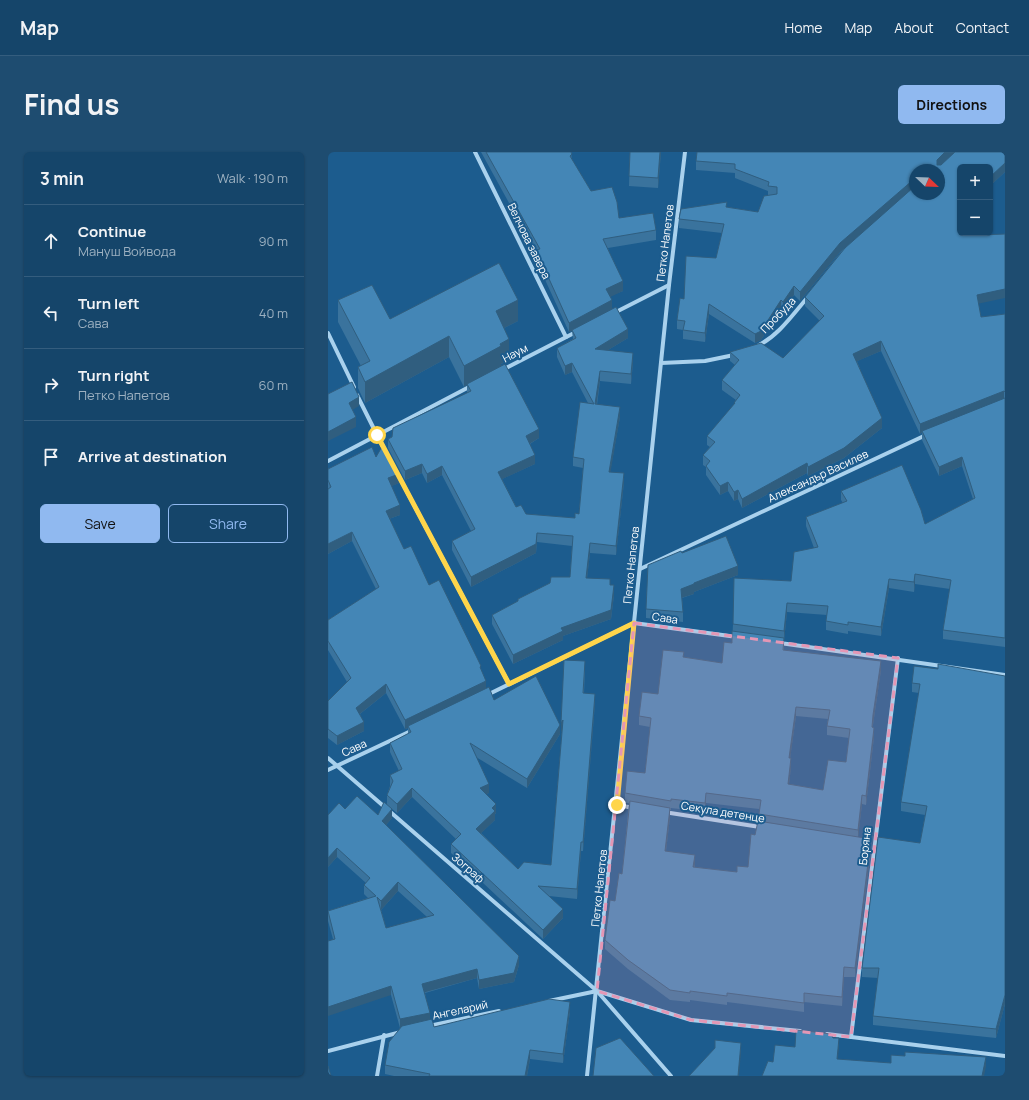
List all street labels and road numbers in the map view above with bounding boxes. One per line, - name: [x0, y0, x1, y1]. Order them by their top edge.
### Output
- street label: Велчова завера: [505, 200, 554, 281]
- street label: Петко Напетов: [652, 203, 677, 282]
- street label: Прoбудa: [757, 293, 799, 336]
- street label: Наум: [499, 340, 530, 365]
- street label: Александър Василев: [765, 446, 870, 505]
- street label: Петко Напетов: [619, 525, 642, 604]
- street label: Сава: [651, 608, 679, 627]
- street label: Сава: [339, 735, 369, 760]
- street label: Секула детенце: [680, 797, 767, 826]
- street label: Боряна: [855, 826, 874, 866]
- street label: Петко Напетов: [587, 848, 610, 927]
- street label: Зограф: [449, 849, 488, 886]
- street label: Ангеларий: [431, 996, 489, 1023]

